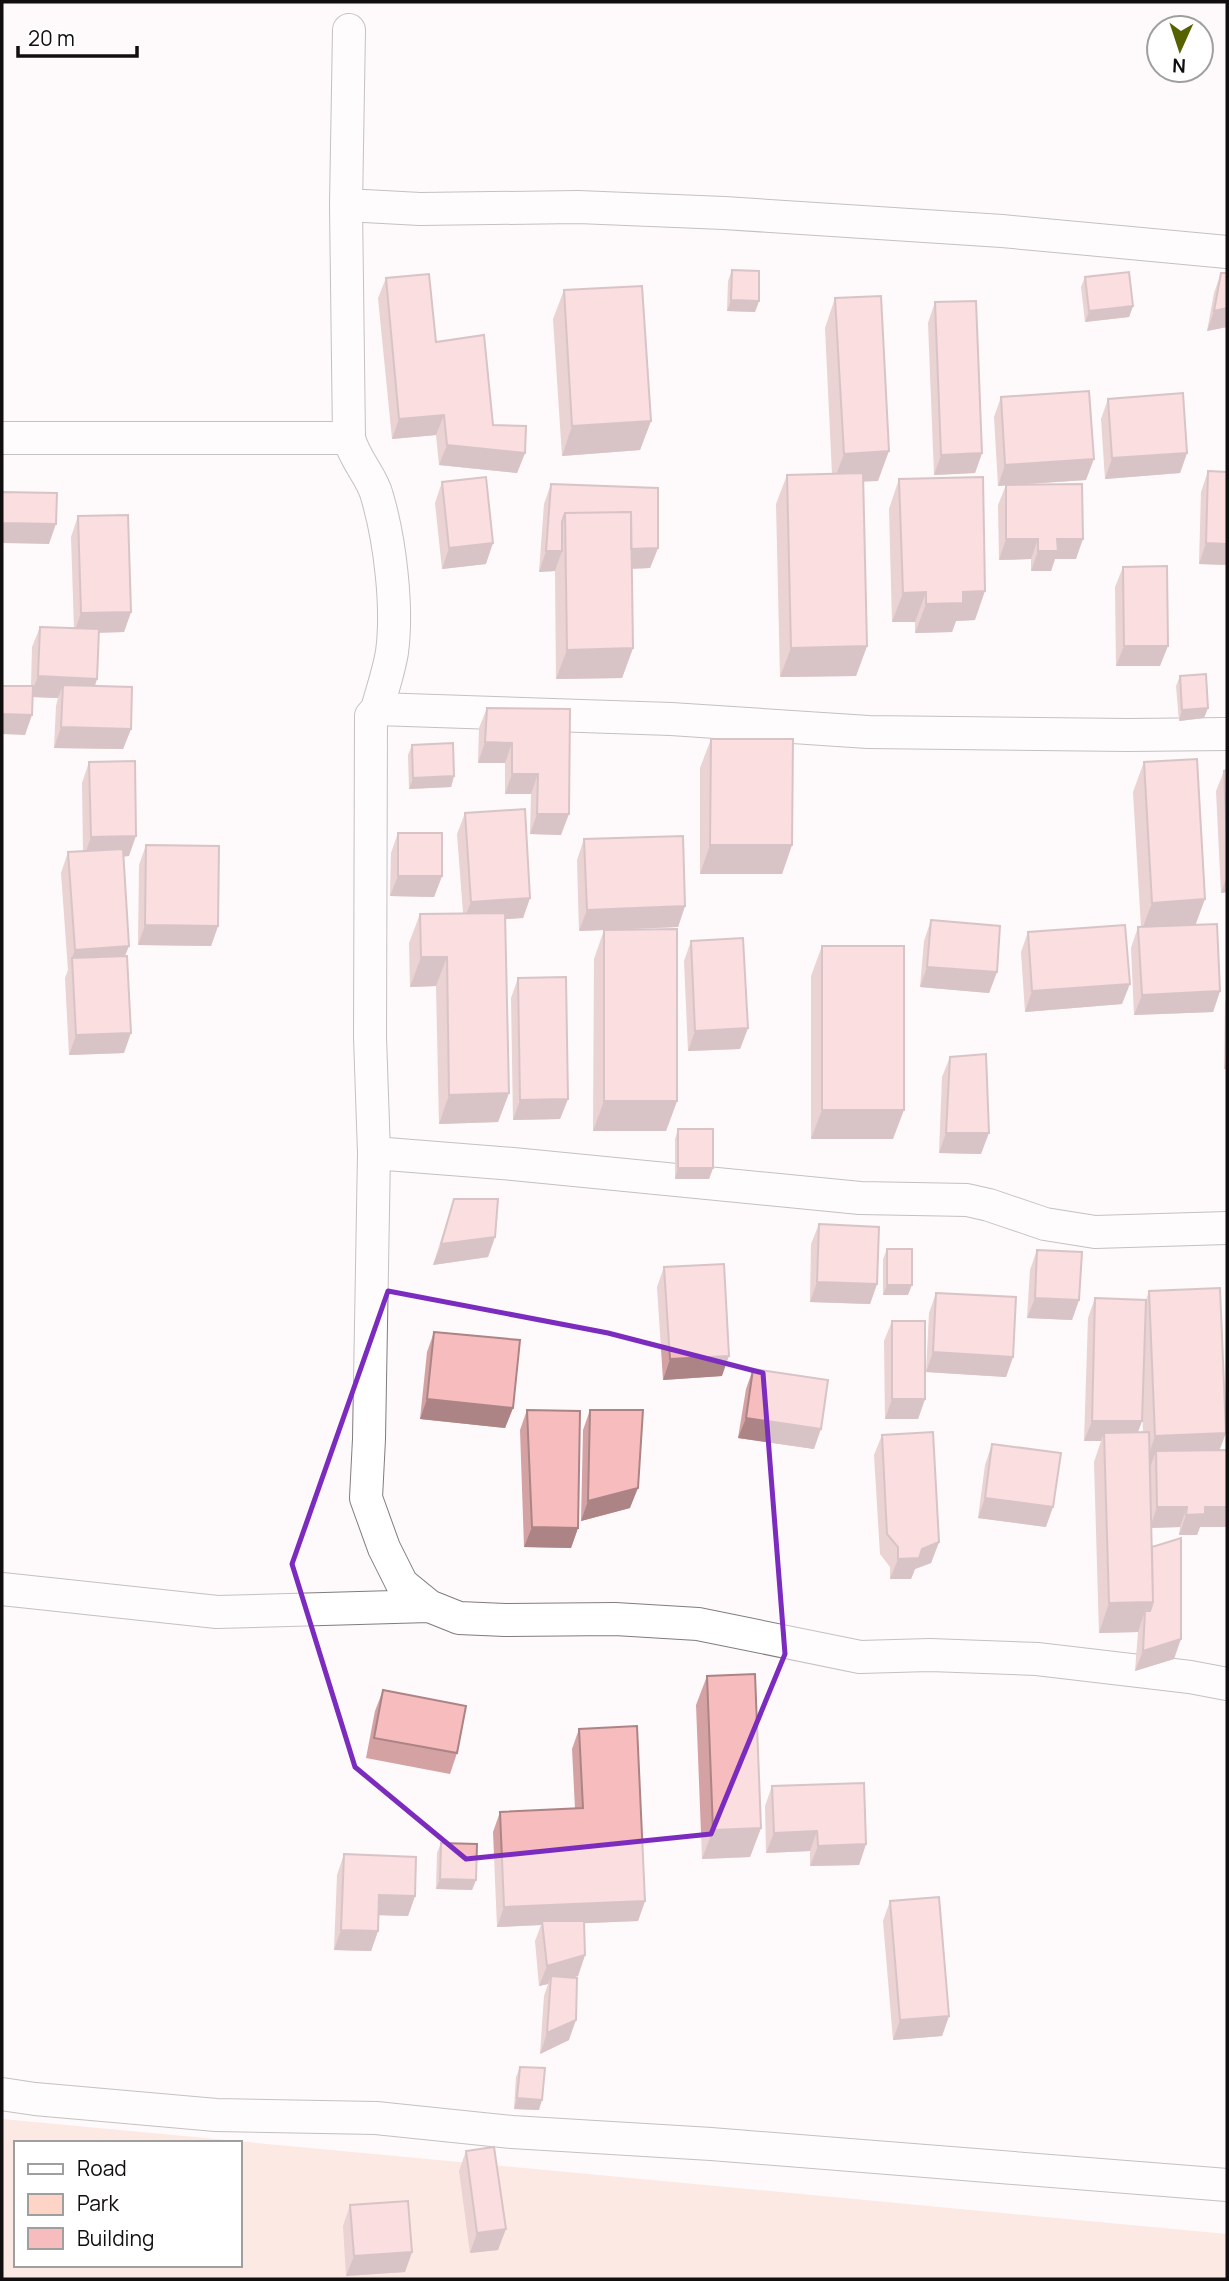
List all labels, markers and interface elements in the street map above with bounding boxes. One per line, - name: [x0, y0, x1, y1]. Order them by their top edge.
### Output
- scale bar: [18, 14, 136, 58]
- north arrow: [1145, 14, 1215, 84]
- text: 20 m: [28, 24, 75, 52]
- text: N: [1172, 53, 1187, 79]
- legend: [14, 2141, 242, 2267]
- text: Road: [77, 2154, 127, 2182]
- text: Park: [77, 2189, 119, 2217]
- text: Building: [77, 2224, 154, 2252]

